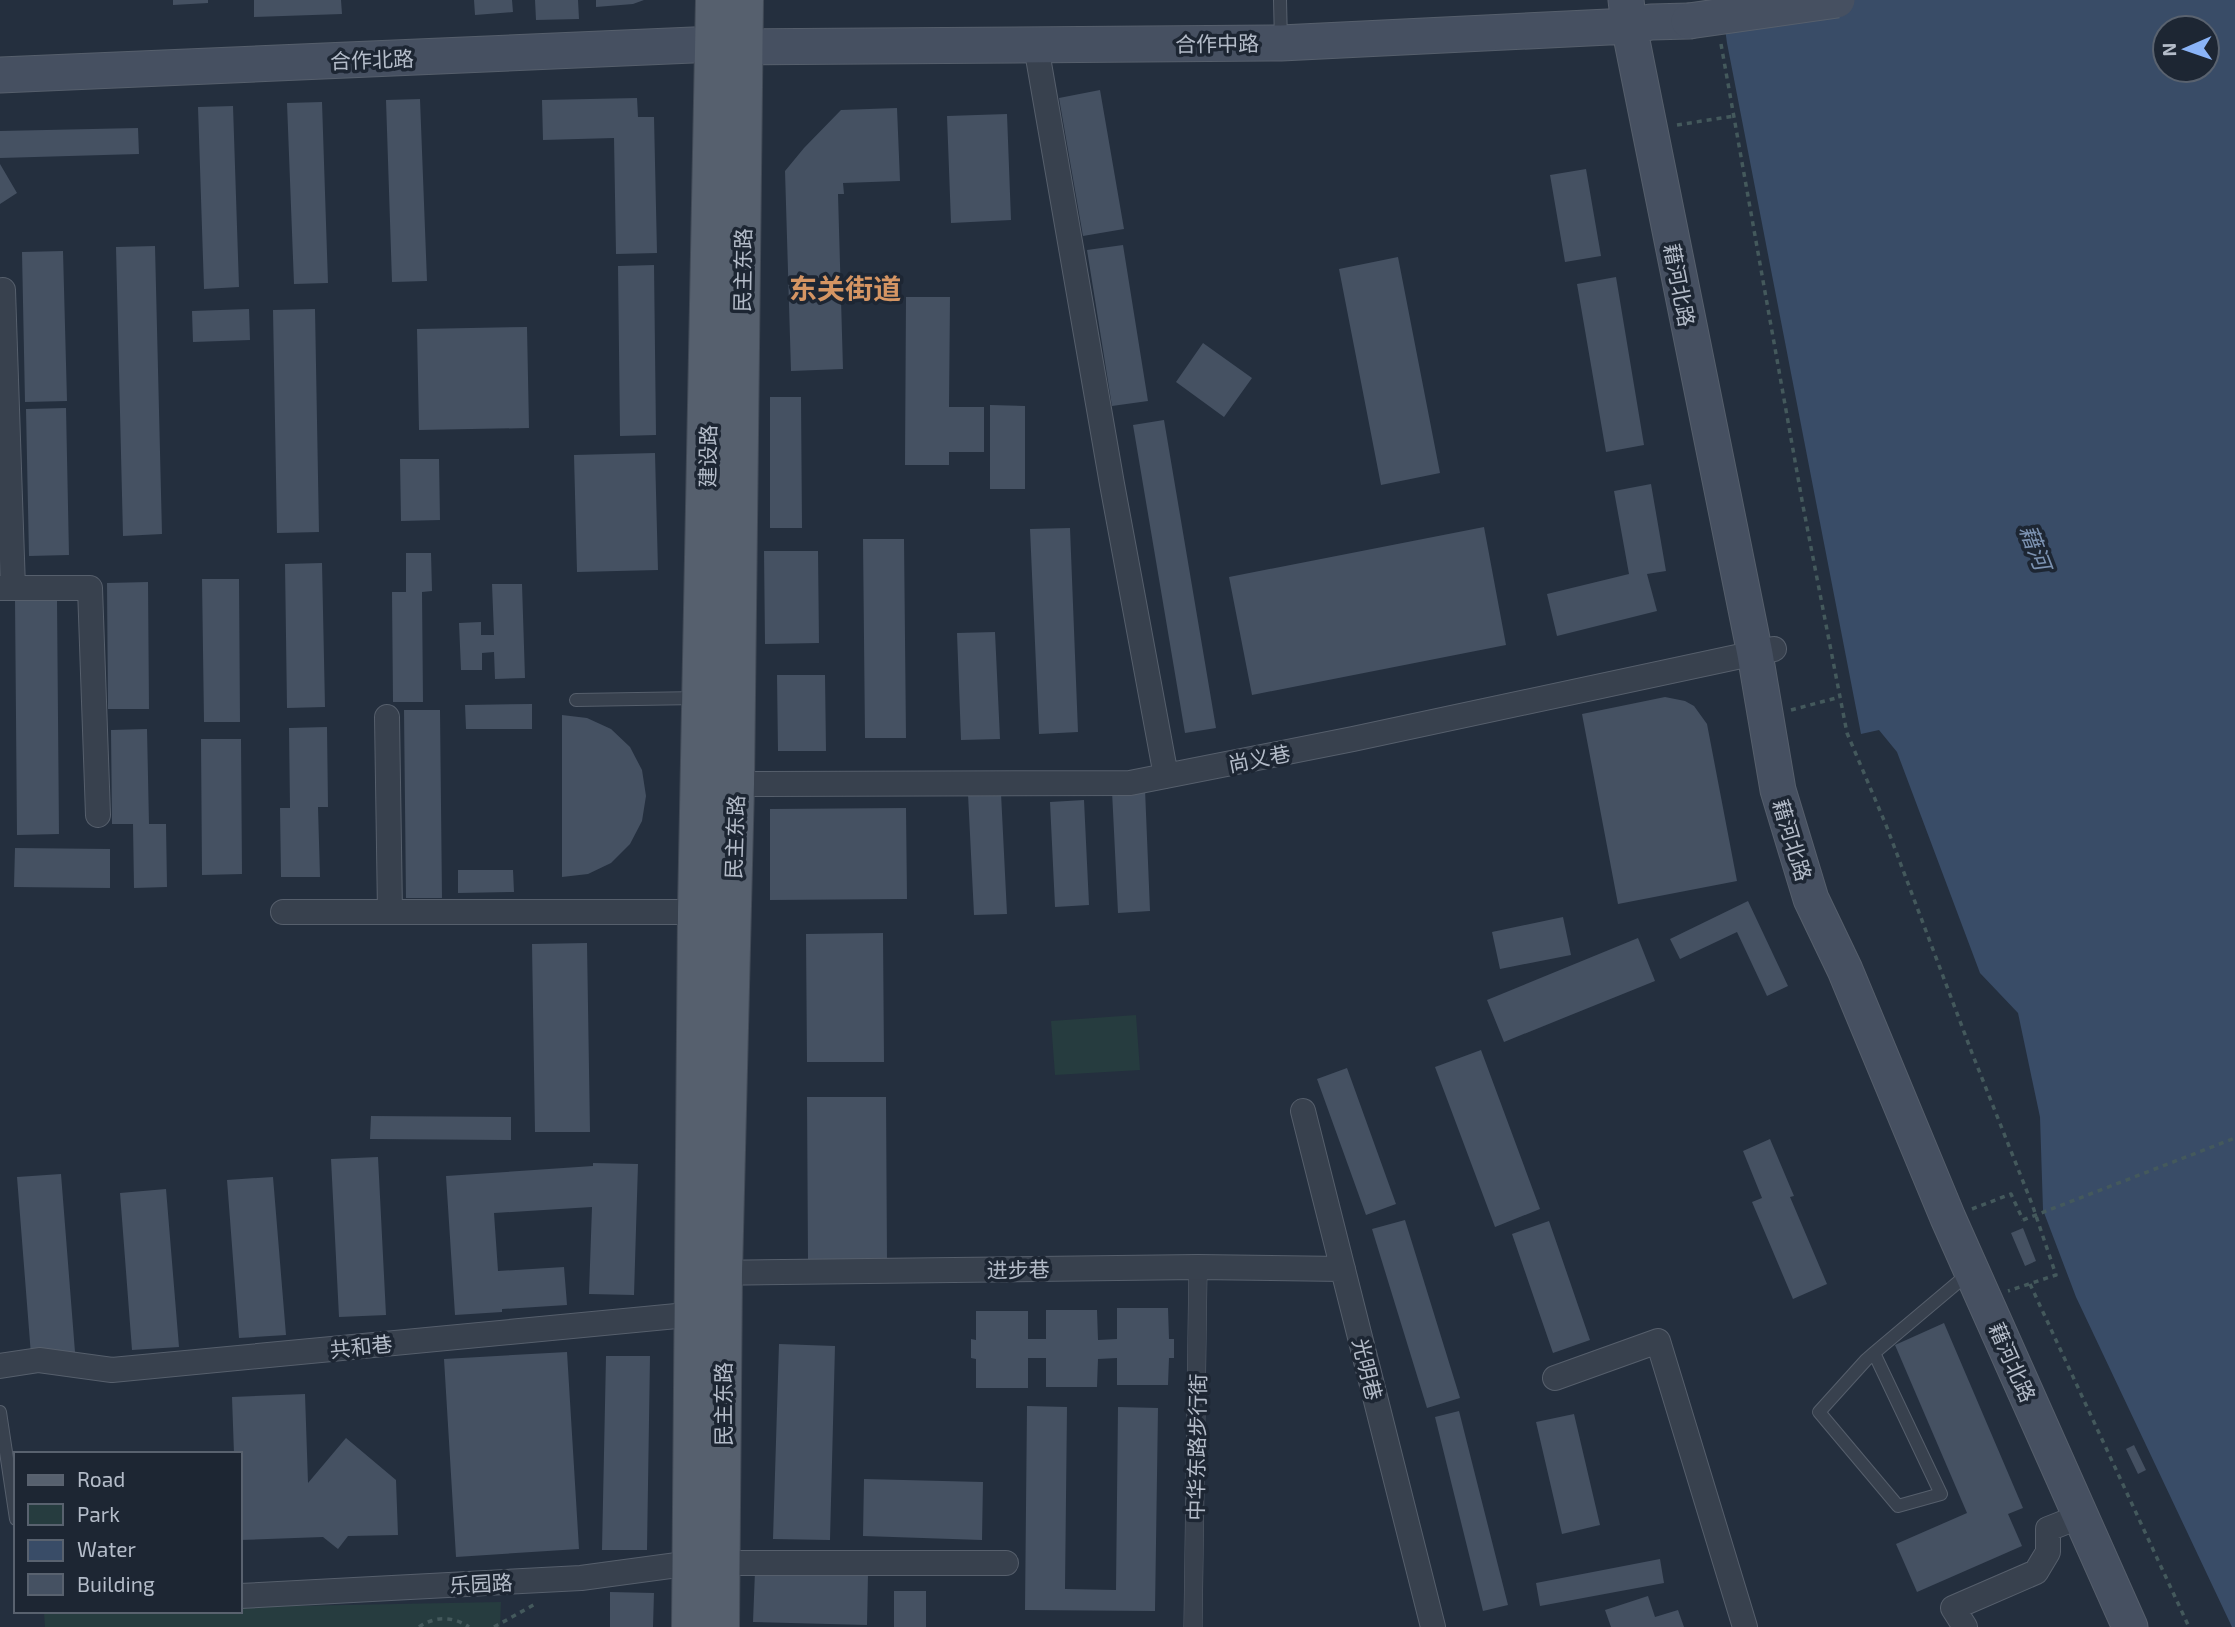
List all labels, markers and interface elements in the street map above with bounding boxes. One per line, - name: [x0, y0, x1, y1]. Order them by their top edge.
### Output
- north arrow: [2151, 14, 2221, 84]
- street label: 合作中路: [1175, 30, 1259, 56]
- text: N: [2157, 42, 2180, 57]
- street label: 合作北路: [330, 45, 414, 73]
- street label: 民主东路: [729, 228, 755, 312]
- street label: 藉河北路: [1660, 241, 1700, 329]
- district label: 东关街道: [789, 271, 901, 305]
- street label: 建设路: [694, 424, 720, 488]
- water label: 藉河: [2015, 521, 2059, 577]
- street label: 尚义巷: [1226, 740, 1292, 776]
- street label: 民主东路: [720, 795, 748, 879]
- street label: 藉河北路: [1769, 796, 1817, 884]
- street label: 进步巷: [986, 1256, 1050, 1282]
- street label: 藉河北路: [1984, 1319, 2042, 1405]
- street label: 共和巷: [328, 1330, 394, 1362]
- street label: 光明巷: [1348, 1335, 1388, 1403]
- street label: 民主东路: [710, 1362, 735, 1446]
- street label: 中华东路步行街: [1182, 1373, 1210, 1521]
- legend: [14, 1452, 242, 1613]
- text: Road: [77, 1466, 125, 1491]
- text: Park: [77, 1501, 120, 1526]
- text: Water: [77, 1536, 136, 1561]
- street label: 乐园路: [449, 1569, 513, 1597]
- text: Building: [77, 1571, 155, 1596]

